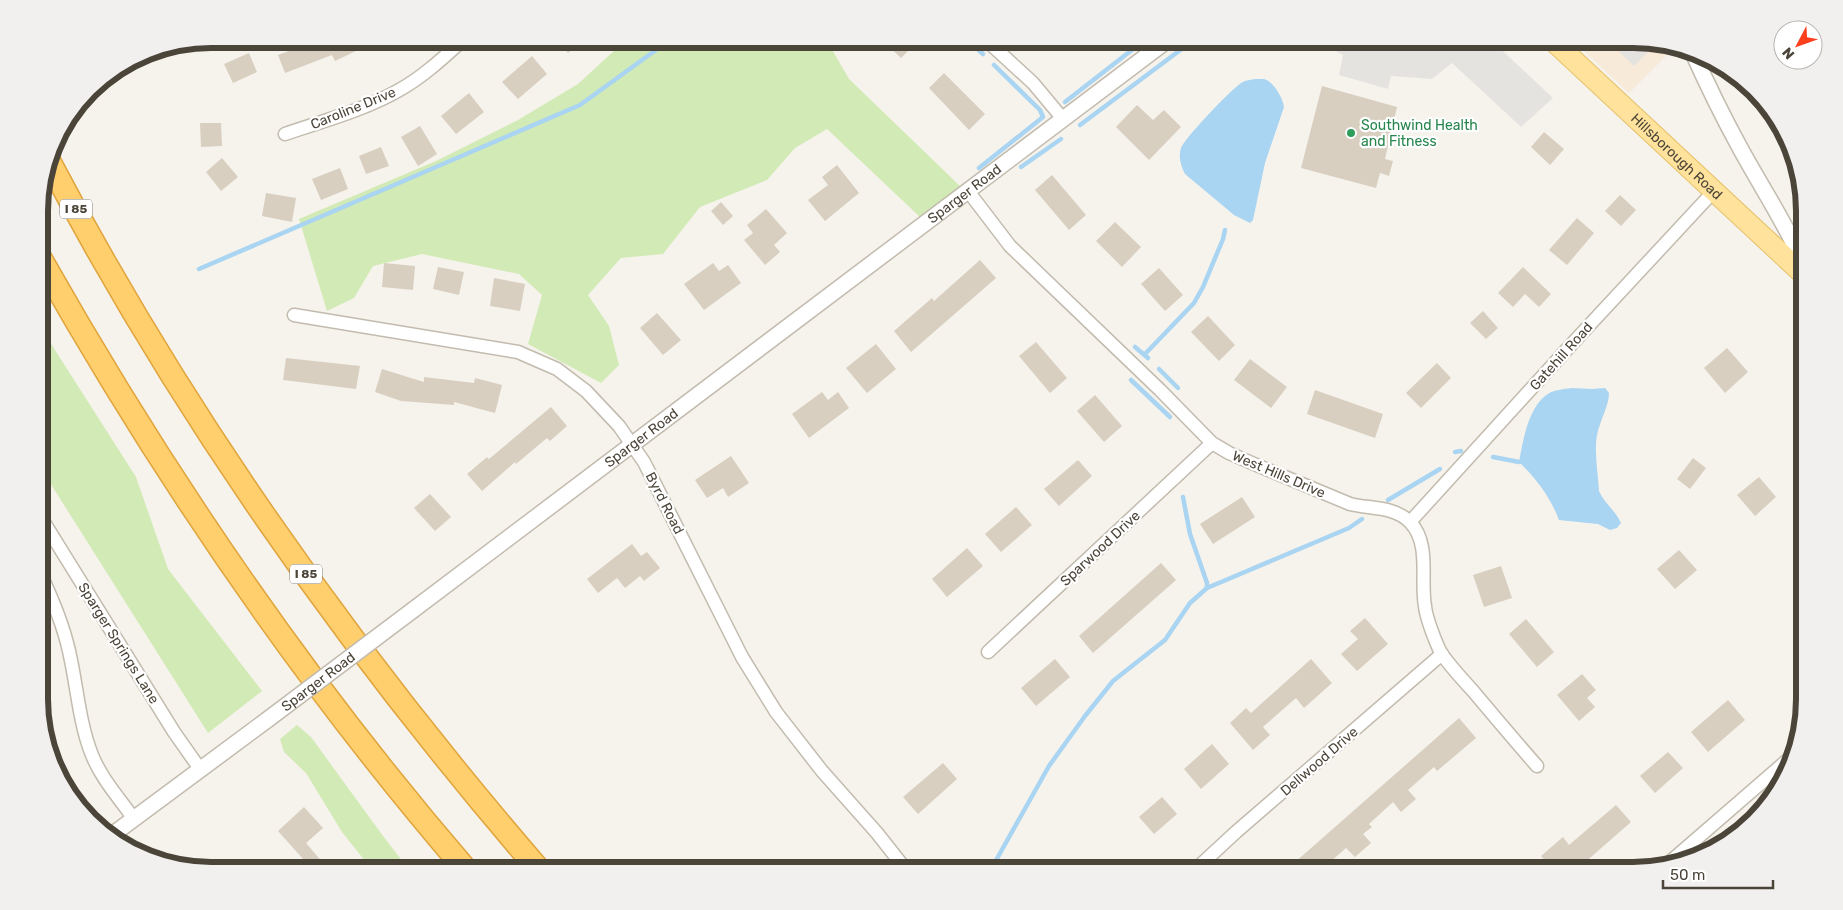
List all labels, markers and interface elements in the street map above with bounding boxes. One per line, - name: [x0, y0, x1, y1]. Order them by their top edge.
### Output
- north arrow: [1773, 20, 1823, 70]
- text: N: [1779, 44, 1798, 63]
- street label: Caroline Drive: [308, 84, 398, 133]
- street label: Hillsborough Road: [1627, 110, 1726, 203]
- place label: Southwind Health and Fitness: [1361, 117, 1478, 150]
- marker: Southwind Health and Fitness: [1345, 127, 1357, 139]
- street label: Sparger Road: [925, 161, 1005, 227]
- road number: I 85: [60, 200, 92, 218]
- street label: Gatehill Road: [1526, 319, 1596, 394]
- street label: Sparger Road: [601, 405, 682, 471]
- street label: West Hills Drive: [1230, 447, 1328, 502]
- street label: Byrd Road: [642, 469, 687, 537]
- street label: Sparwood Drive: [1057, 507, 1144, 590]
- road number: I 85: [290, 564, 322, 584]
- street label: Sparger Springs Lane: [74, 580, 163, 707]
- street label: Sparger Road: [278, 649, 359, 715]
- street label: Dellwood Drive: [1277, 723, 1362, 800]
- scale bar: [1663, 858, 1773, 890]
- text: 50 m: [1670, 866, 1705, 884]

